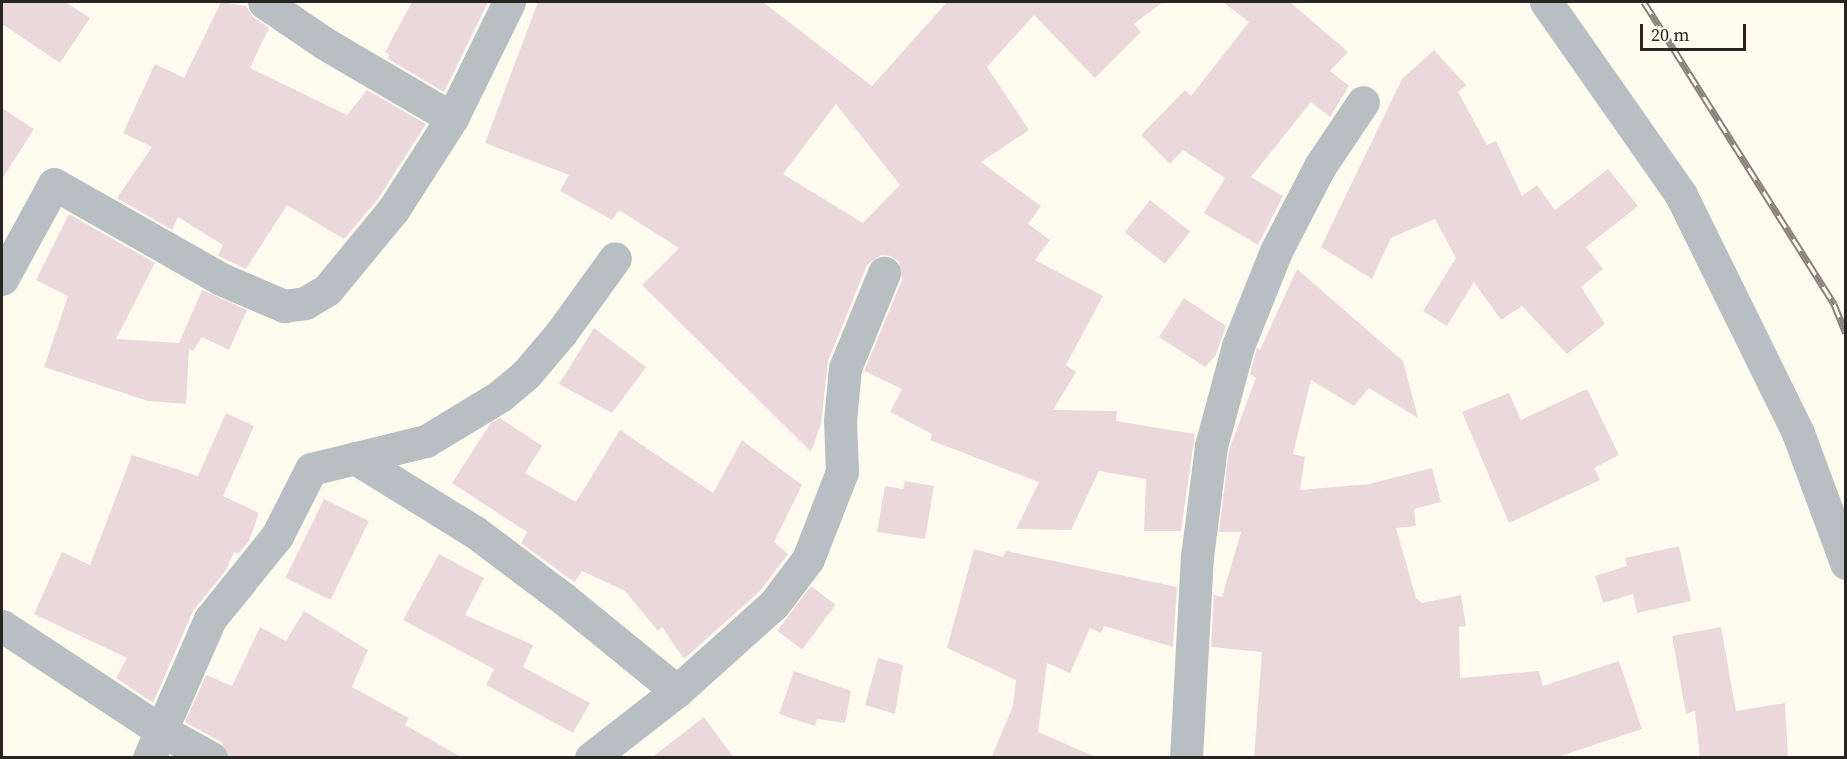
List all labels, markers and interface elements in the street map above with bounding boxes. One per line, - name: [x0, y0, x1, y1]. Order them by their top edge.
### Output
- scale bar: [1643, 12, 1750, 50]
- text: 20 m: [1651, 22, 1689, 47]

